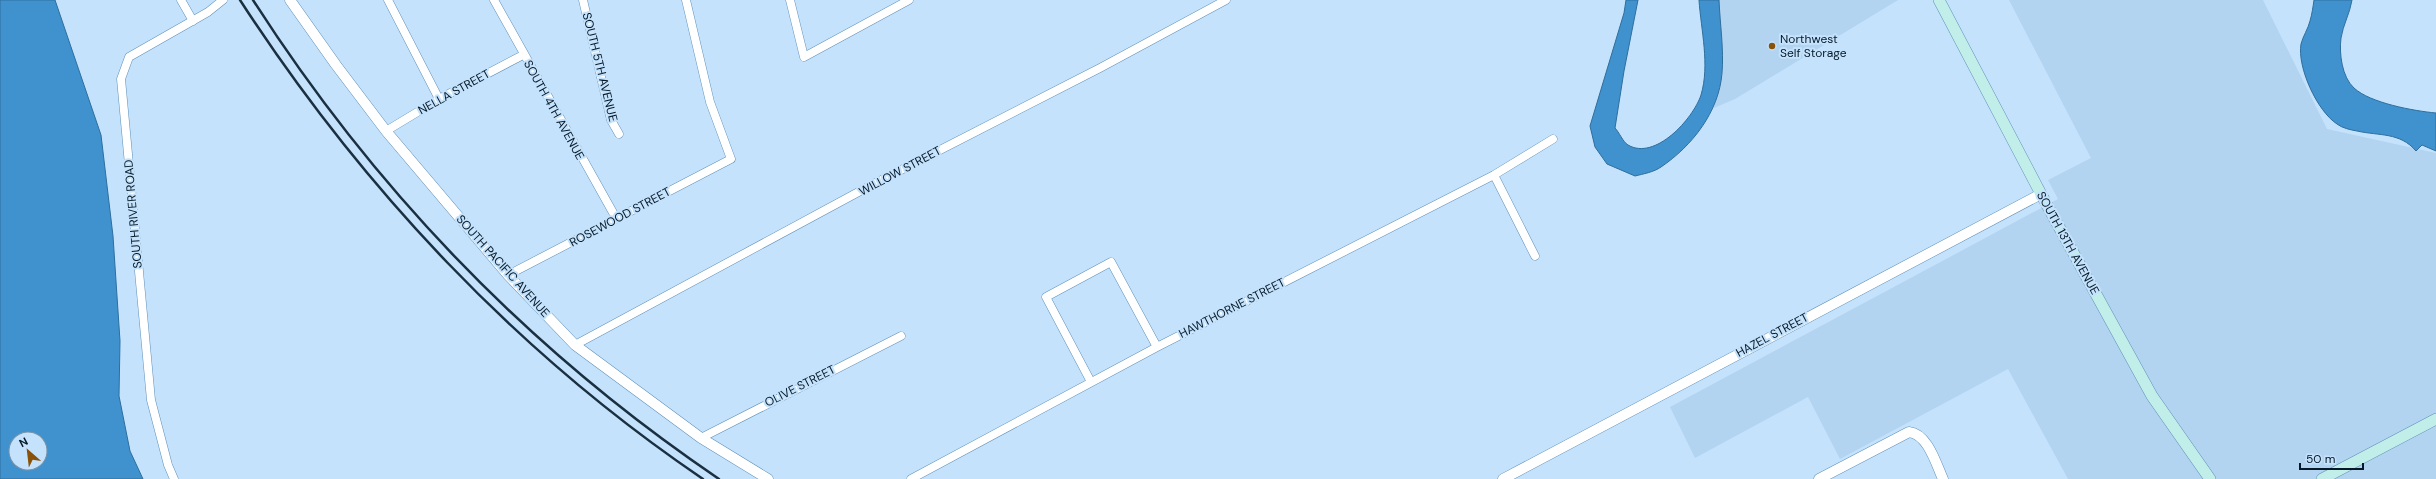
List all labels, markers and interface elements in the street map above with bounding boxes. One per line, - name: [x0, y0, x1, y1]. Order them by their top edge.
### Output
- street label: SOUTH 5TH AVENUE: [579, 11, 621, 123]
- place label: Northwest Self Storage: [1780, 31, 1847, 61]
- marker: Northwest Self Storage: [1767, 41, 1777, 51]
- street label: SOUTH 4TH AVENUE: [520, 57, 588, 163]
- street label: NELLA STREET: [415, 66, 493, 118]
- street label: WILLOW STREET: [856, 142, 944, 199]
- street label: SOUTH RIVER ROAD: [120, 159, 146, 269]
- street label: ROSEWOOD STREET: [567, 183, 674, 250]
- street label: SOUTH 13TH AVENUE: [2033, 189, 2103, 297]
- street label: SOUTH PACIFIC AVENUE: [453, 211, 553, 321]
- street label: HAWTHORNE STREET: [1176, 274, 1288, 342]
- street label: HAZEL STREET: [1733, 309, 1811, 361]
- street label: OLIVE STREET: [762, 361, 838, 411]
- north arrow: [8, 431, 48, 471]
- text: N: [16, 434, 30, 450]
- scale bar: [2300, 445, 2363, 471]
- text: 50 m: [2306, 451, 2335, 467]

